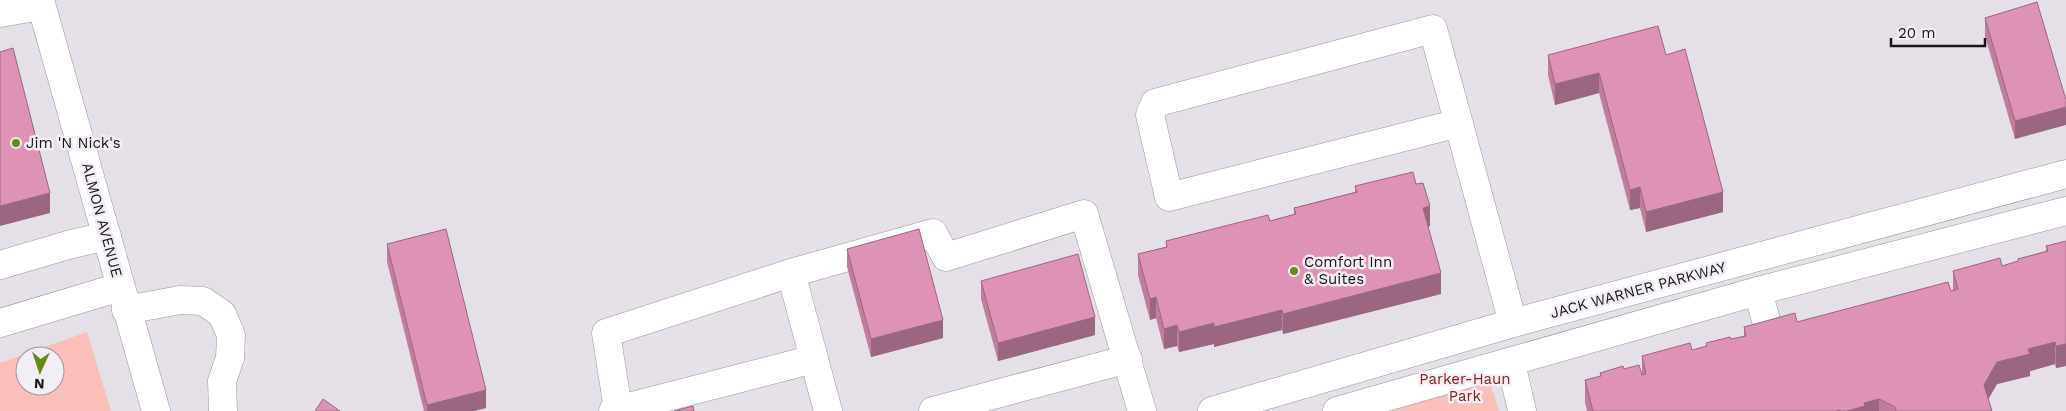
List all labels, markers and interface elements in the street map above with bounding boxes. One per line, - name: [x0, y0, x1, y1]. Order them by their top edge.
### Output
- scale bar: [1891, 15, 1985, 47]
- text: 20 m: [1898, 24, 1936, 42]
- place label: Jim 'N Nick's: [26, 134, 121, 152]
- marker: Jim 'N Nick's: [10, 137, 22, 149]
- street label: ALMON AVENUE: [78, 161, 126, 279]
- place label: Comfort Inn & Suites: [1304, 253, 1392, 288]
- street label: JACK WARNER PARKWAY: [1548, 258, 1728, 322]
- marker: Comfort Inn & Suites: [1288, 265, 1300, 277]
- north arrow: [15, 346, 65, 396]
- park label: Parker-Haun Park: [1419, 370, 1511, 405]
- text: N: [34, 376, 45, 392]

